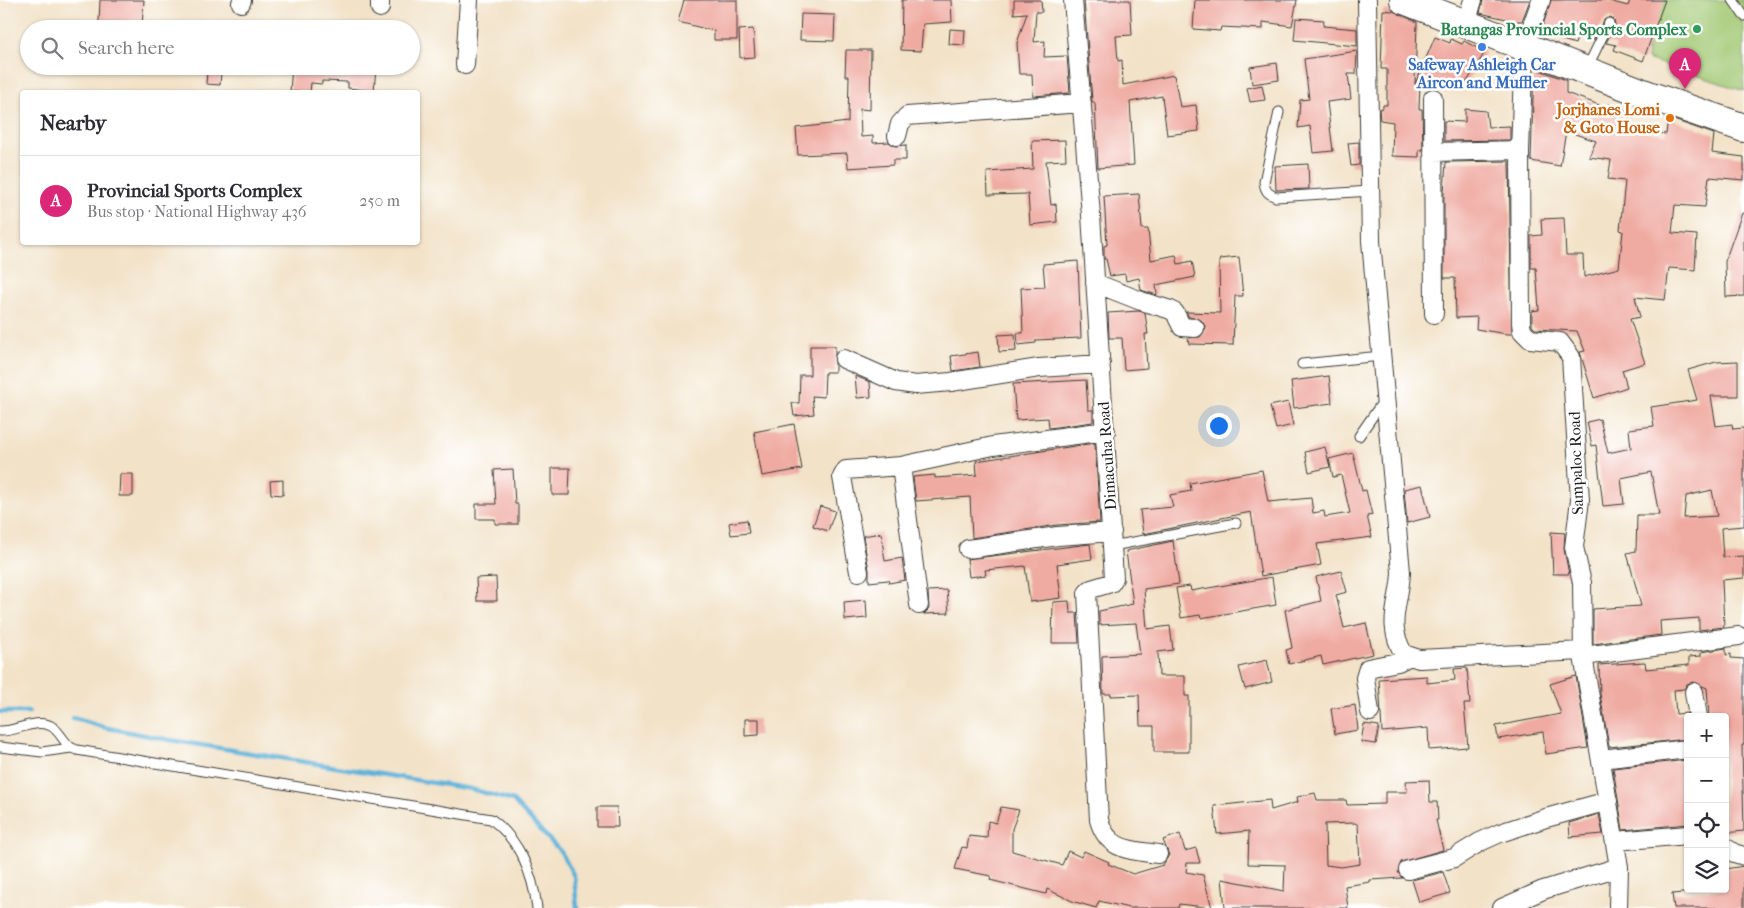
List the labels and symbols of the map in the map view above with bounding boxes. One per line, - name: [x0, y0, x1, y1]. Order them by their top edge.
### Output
- place label: Batangas Provincial Sports Complex: [1440, 20, 1688, 40]
- marker: Batangas Provincial Sports Complex: [1691, 23, 1703, 35]
- marker: Safeway Ashleigh Car Aircon and Muffler: [1476, 41, 1488, 53]
- pin: A: [1669, 48, 1701, 89]
- place label: Safeway Ashleigh Car Aircon and Muffler: [1408, 55, 1557, 92]
- place label: Jorjhanes Lomi & Goto House: [1555, 100, 1660, 137]
- marker: Jorjhanes Lomi & Goto House: [1664, 112, 1676, 124]
- street label: Dimacuha Road: [1094, 401, 1120, 511]
- street label: Sampaloc Road: [1565, 411, 1587, 515]
- your location: [1206, 413, 1232, 439]

